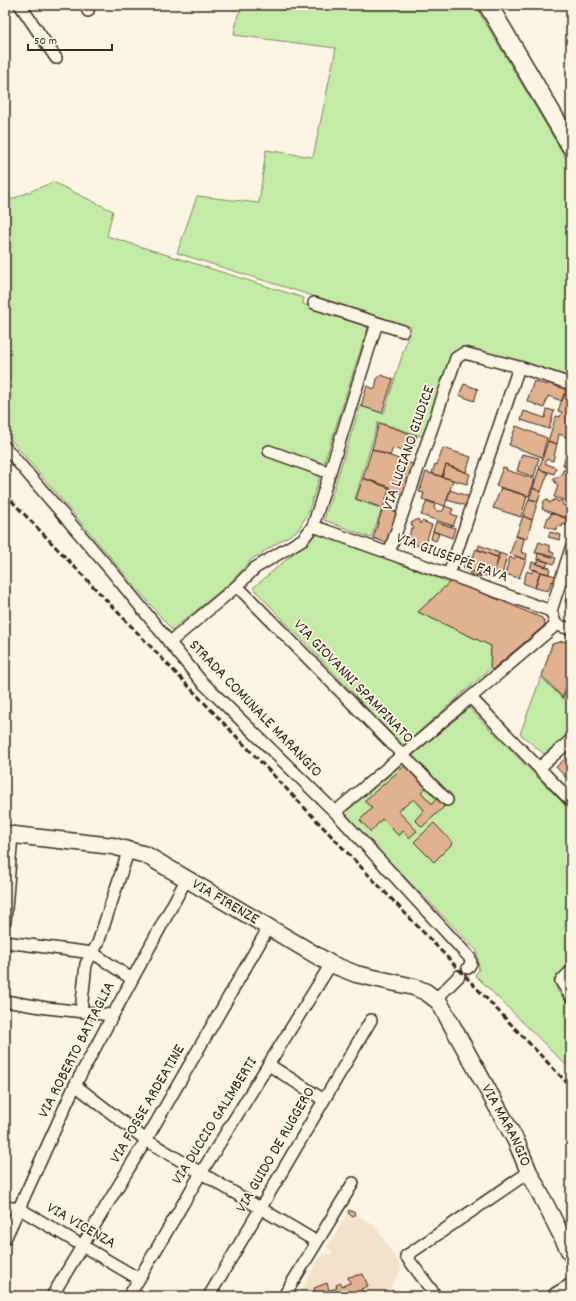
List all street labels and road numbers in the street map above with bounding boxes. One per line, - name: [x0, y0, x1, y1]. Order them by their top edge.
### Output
- street label: VIA LUCIANO GIUDICE: [377, 382, 441, 514]
- street label: VIA GIUSEPPE FAVA: [393, 527, 512, 589]
- street label: VIA GIOVANNI SPAMPINATO: [287, 615, 419, 749]
- street label: STRADA COMUNALE MARANGIO: [183, 635, 327, 783]
- street label: VIA FIRENZE: [187, 873, 264, 931]
- street label: VIA ROBERTO BATTAGLIA: [33, 978, 121, 1122]
- street label: VIA FOSSE ARDEATINE: [105, 1040, 192, 1168]
- street label: VIA DUCCIO GALIMBERTI: [166, 1053, 264, 1189]
- street label: VIA MARANGIO: [475, 1080, 537, 1170]
- street label: VIA GUIDO DE RUGGERO: [231, 1083, 321, 1217]
- street label: VIA VICENZA: [42, 1197, 120, 1255]

